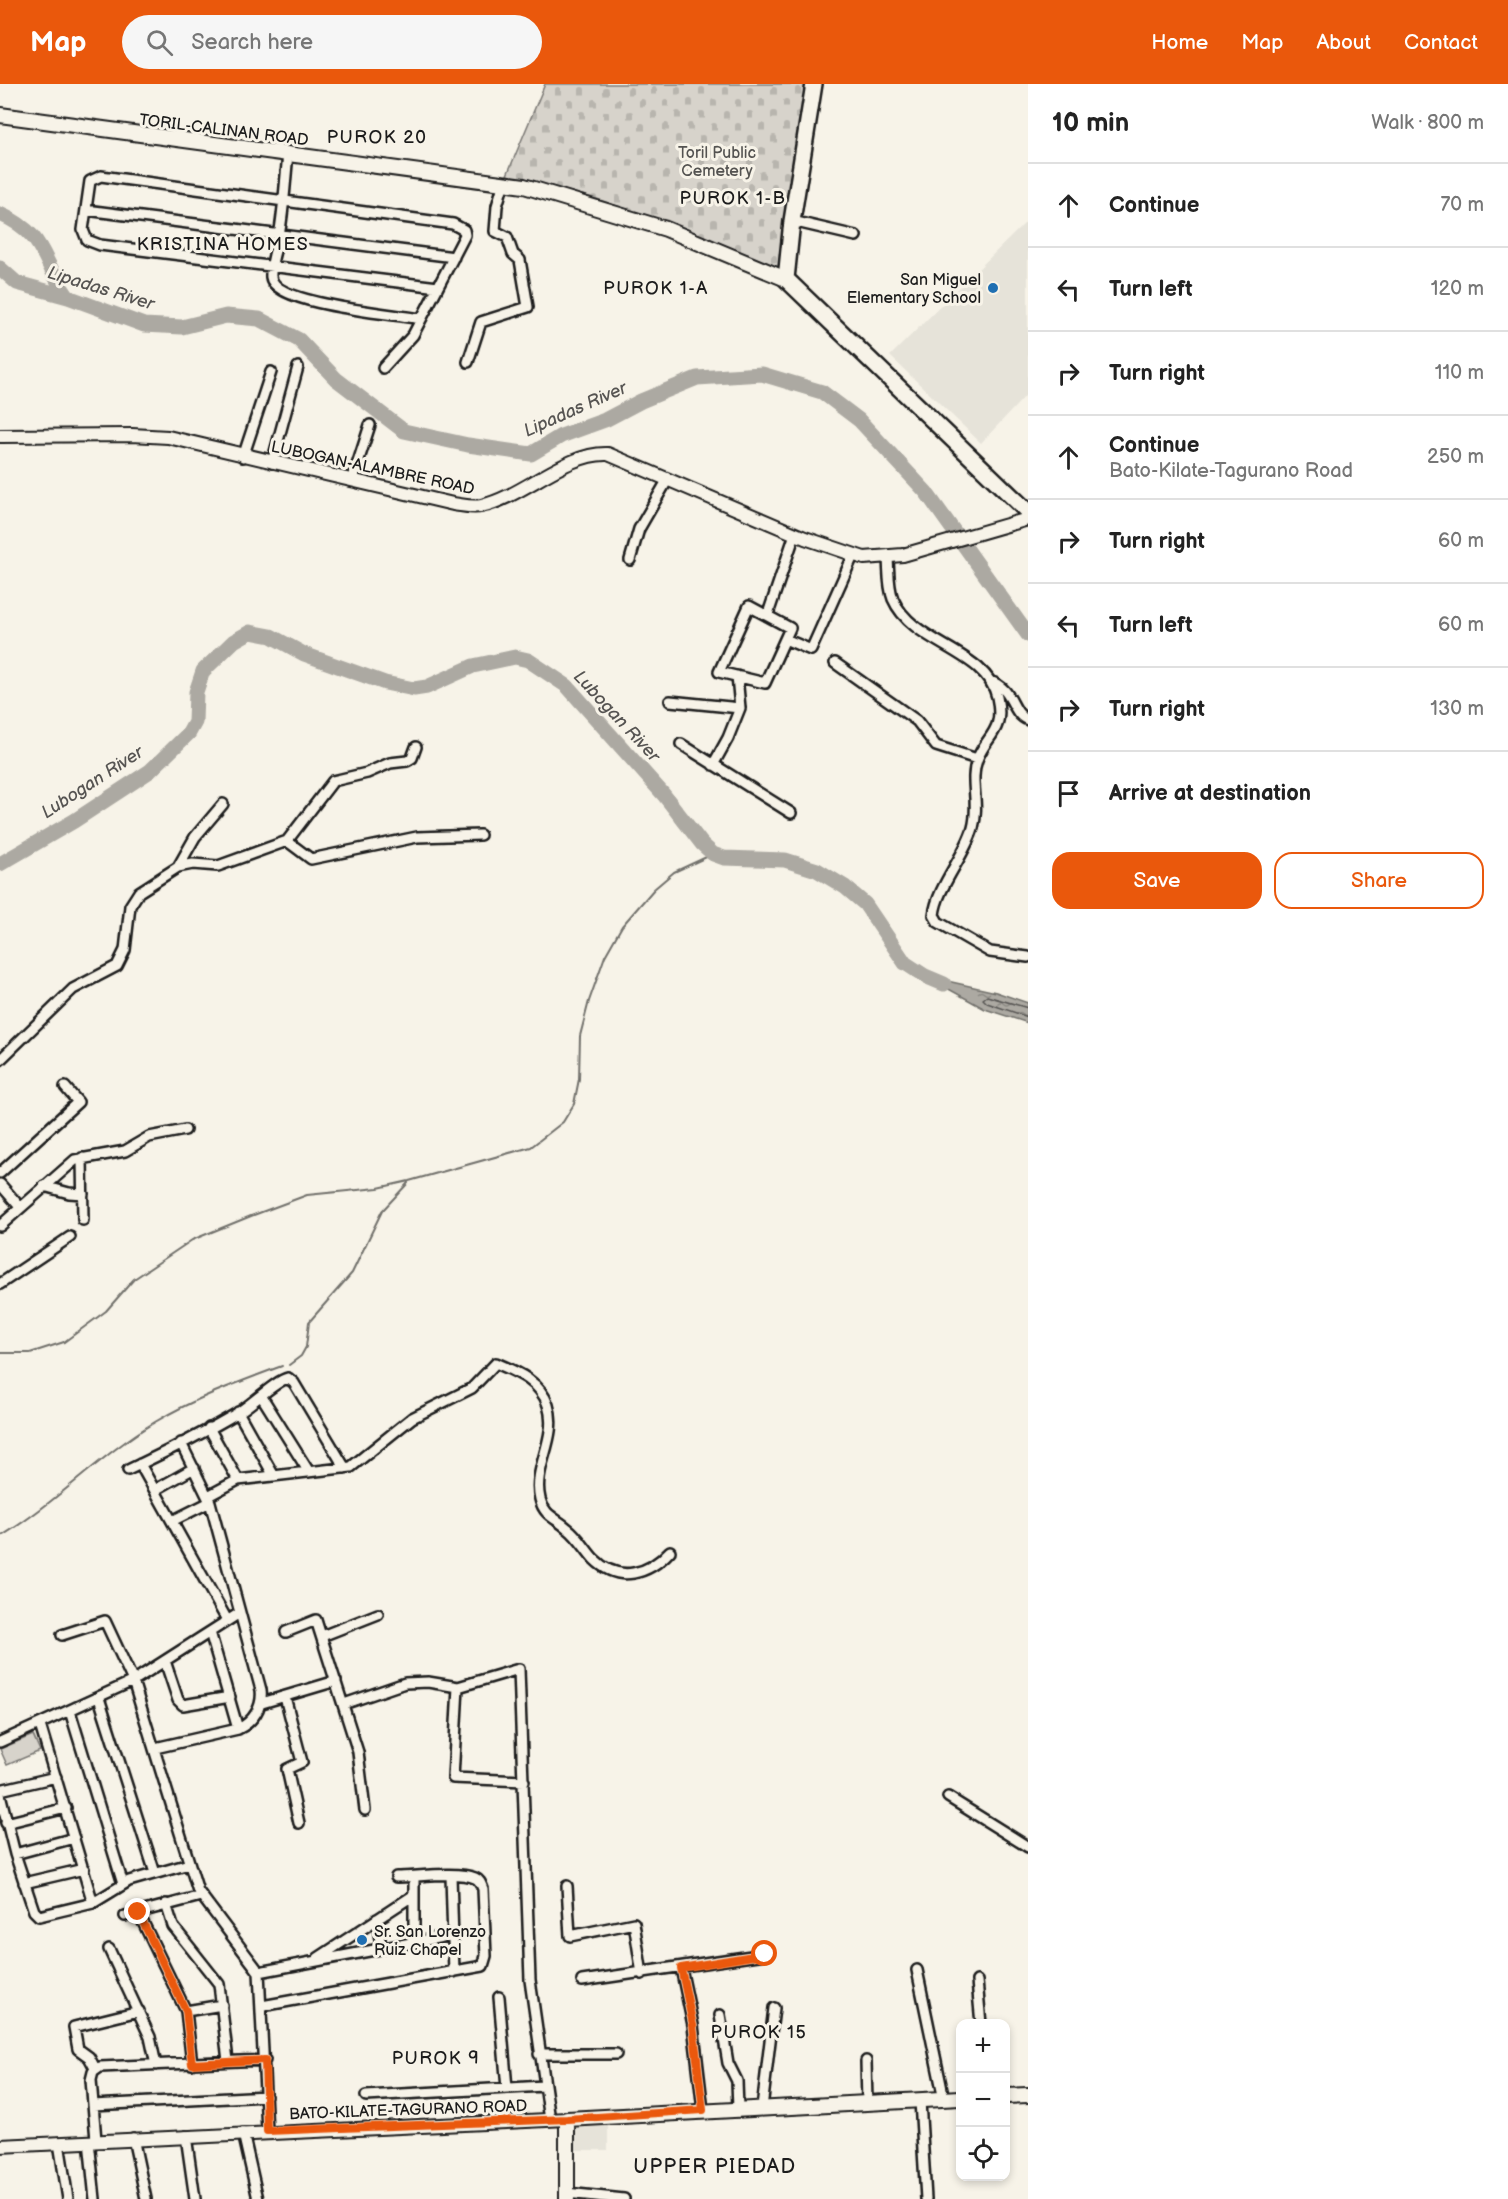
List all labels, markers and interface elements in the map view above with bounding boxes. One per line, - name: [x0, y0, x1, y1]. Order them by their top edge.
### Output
- search box: [122, 15, 542, 69]
- text: Map: [30, 26, 86, 59]
- icon: search: [143, 26, 176, 59]
- text: Search here: [191, 29, 313, 56]
- text: Home: [1151, 30, 1208, 55]
- text: Map: [1241, 30, 1283, 55]
- text: About: [1316, 30, 1371, 55]
- text: Contact: [1404, 30, 1478, 55]
- text: 10 min: [1052, 108, 1129, 139]
- street label: TORIL-CALINAN ROAD: [138, 111, 309, 150]
- text: Walk · 800 m: [1371, 111, 1484, 135]
- district label: PUROK 20: [327, 127, 427, 148]
- park label: Toril Public Cemetery: [678, 144, 756, 181]
- district label: PUROK 1-B: [680, 188, 786, 209]
- icon: ahead: [1052, 189, 1085, 222]
- text: Continue: [1109, 192, 1199, 219]
- text: 70 m: [1440, 193, 1484, 217]
- district label: KRISTINA HOMES: [137, 234, 309, 255]
- water label: Lipadas River: [45, 262, 158, 315]
- place label: San Miguel Elementary School: [847, 271, 981, 308]
- icon: left: [1052, 273, 1085, 306]
- text: Turn left: [1109, 276, 1193, 303]
- text: 120 m: [1431, 277, 1484, 301]
- district label: PUROK 1-A: [603, 278, 709, 299]
- marker: San Miguel Elementary School: [986, 281, 1000, 295]
- icon: right: [1052, 357, 1085, 390]
- text: Turn right: [1109, 360, 1205, 387]
- text: 110 m: [1435, 361, 1484, 385]
- water label: Lipadas River: [520, 377, 631, 442]
- text: Continue: [1109, 432, 1199, 459]
- street label: LUBOGAN-ALAMBRE ROAD: [269, 438, 476, 499]
- icon: ahead: [1052, 441, 1085, 474]
- text: 250 m: [1427, 445, 1484, 469]
- text: Bato-Kilate-Tagurano Road: [1109, 459, 1353, 483]
- icon: right: [1052, 525, 1085, 558]
- text: Turn right: [1109, 528, 1205, 555]
- text: 60 m: [1438, 529, 1484, 553]
- icon: left: [1052, 609, 1085, 642]
- text: Turn left: [1109, 612, 1193, 639]
- text: 60 m: [1438, 613, 1484, 637]
- water label: Lubogan River: [569, 666, 665, 767]
- icon: right: [1052, 693, 1085, 726]
- text: Turn right: [1109, 696, 1205, 723]
- text: 130 m: [1430, 697, 1484, 721]
- water label: Lubogan River: [37, 741, 148, 823]
- icon: arrive: [1052, 777, 1085, 810]
- text: Arrive at destination: [1109, 780, 1311, 807]
- button: Save: [1052, 852, 1262, 909]
- button: Share: [1274, 852, 1484, 909]
- route end: [124, 1898, 150, 1924]
- place label: Sr. San Lorenzo Ruiz Chapel: [374, 1923, 486, 1960]
- marker: Sr. San Lorenzo Ruiz Chapel: [355, 1933, 369, 1947]
- route start: [751, 1940, 777, 1966]
- map controls: [956, 2019, 1010, 2181]
- button: +: [956, 2019, 1010, 2073]
- district label: PUROK 15: [711, 2022, 807, 2043]
- district label: PUROK 9: [392, 2048, 480, 2069]
- button: −: [956, 2073, 1010, 2127]
- street label: BATO-KILATE-TAGURANO ROAD: [289, 2097, 527, 2124]
- button: locate: [956, 2127, 1010, 2181]
- district label: UPPER PIEDAD: [633, 2155, 797, 2179]

